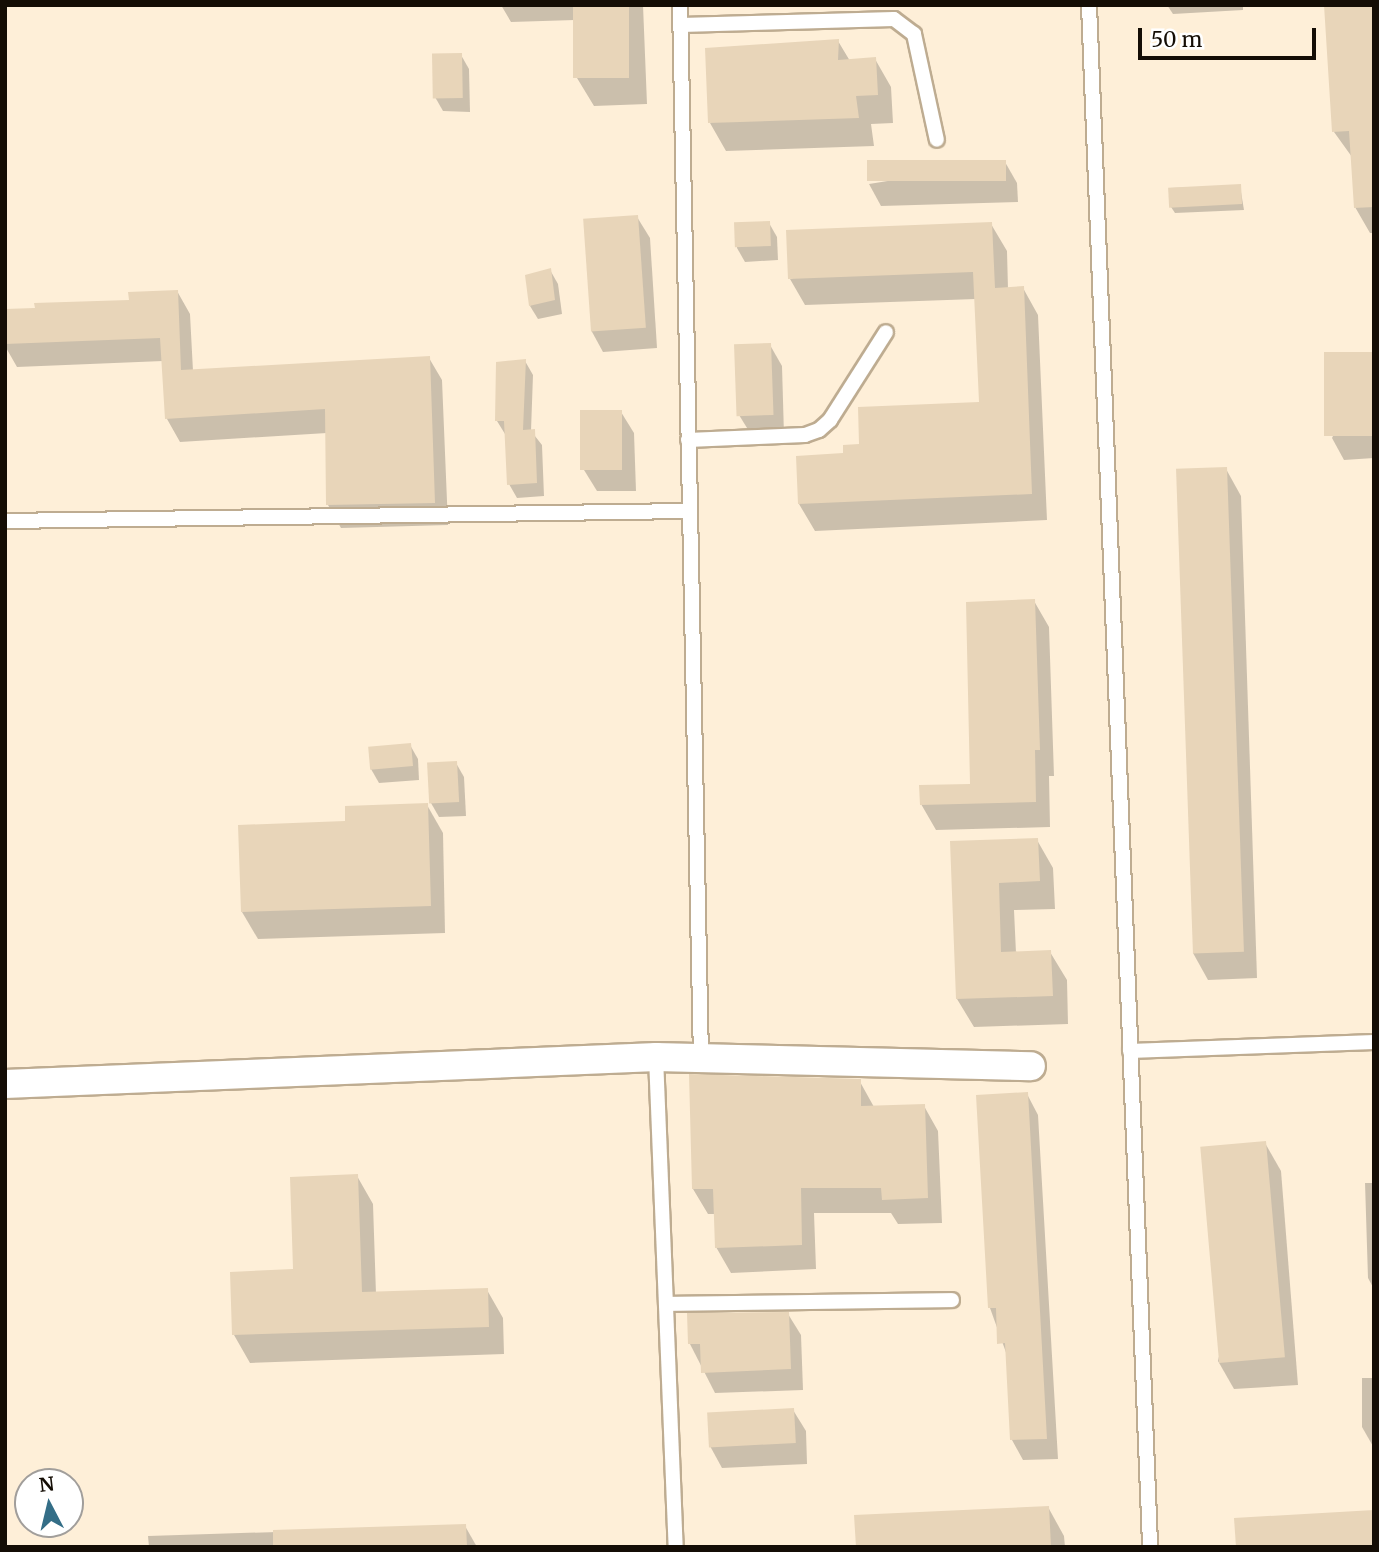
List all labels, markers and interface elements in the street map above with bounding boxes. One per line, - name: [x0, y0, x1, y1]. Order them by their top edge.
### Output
- scale bar: [1141, 14, 1320, 58]
- text: 50 m: [1151, 26, 1202, 53]
- north arrow: [14, 1468, 84, 1538]
- text: N: [38, 1471, 56, 1497]

